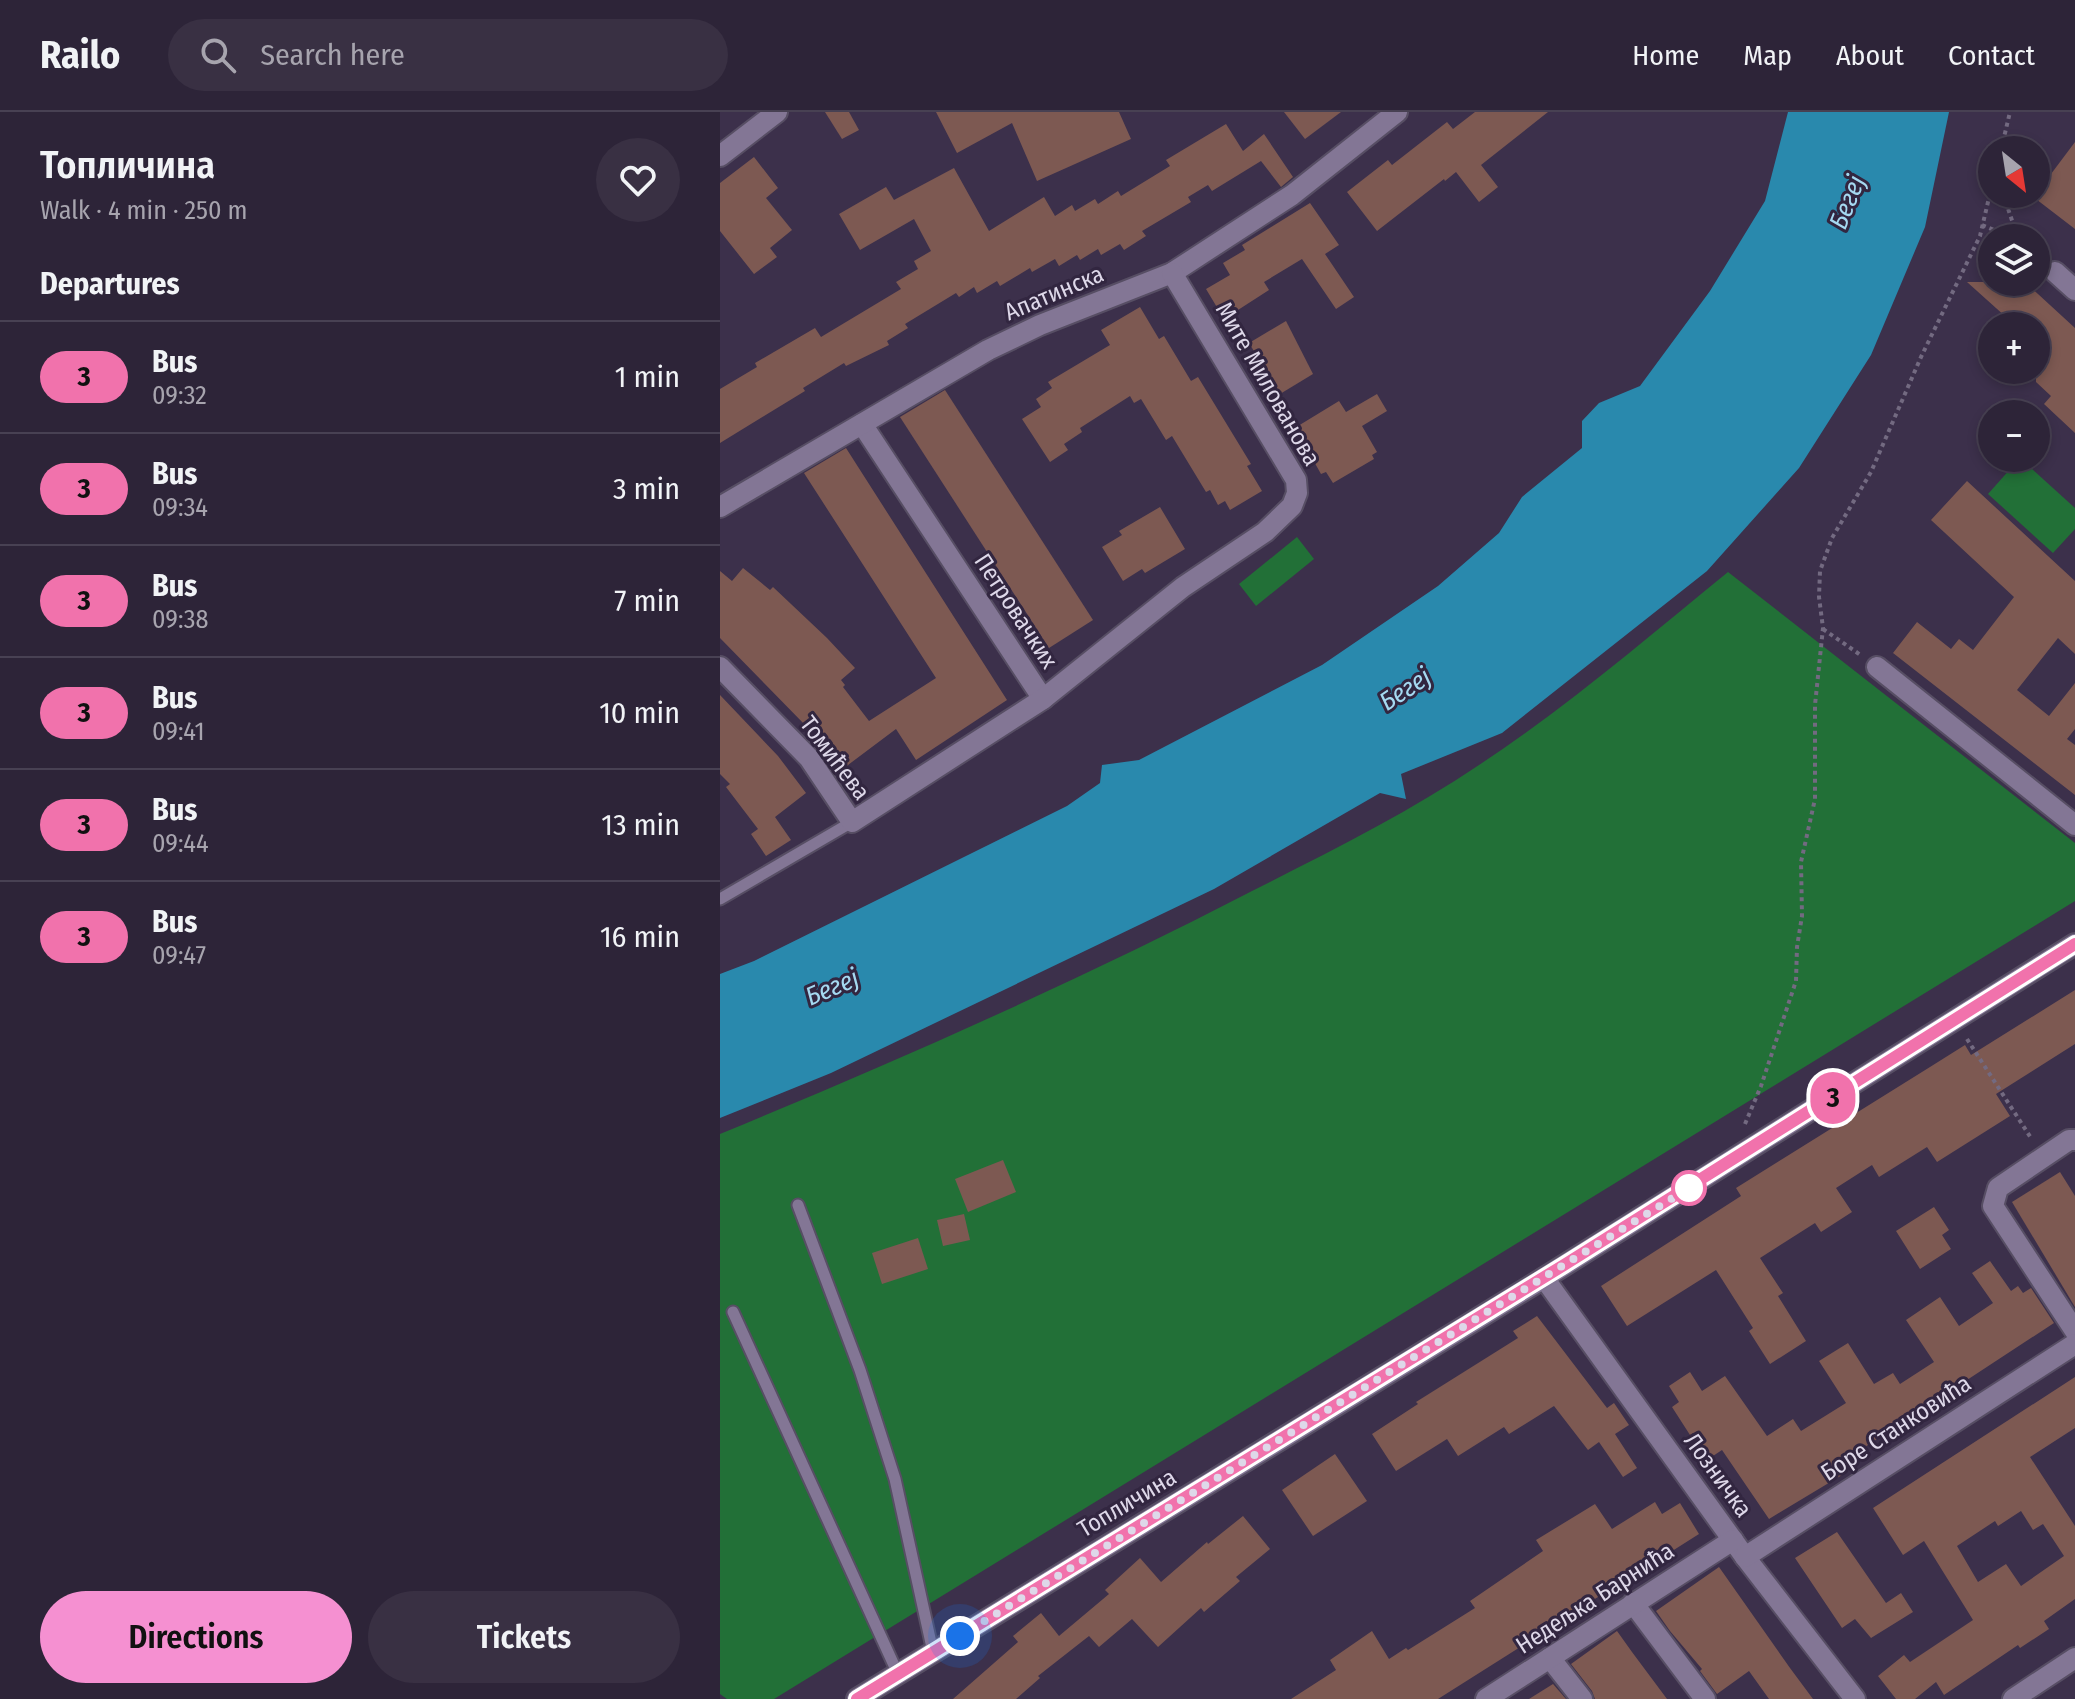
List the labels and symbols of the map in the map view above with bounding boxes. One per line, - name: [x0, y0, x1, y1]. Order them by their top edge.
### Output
- north arrow: [1978, 136, 2050, 208]
- water label: Бегеј: [1823, 170, 1872, 234]
- street label: Апатинска: [1000, 260, 1108, 326]
- street label: Мите Милованова: [1210, 297, 1326, 471]
- street label: Петровачких: [969, 548, 1064, 674]
- water label: Бегеј: [1374, 661, 1437, 717]
- street label: Томићева: [794, 710, 876, 806]
- water label: Бегеј: [801, 962, 864, 1012]
- line badge: 3: [1807, 1072, 1859, 1124]
- unlabelled marker: [1672, 1171, 1706, 1205]
- street label: Боре Станковића: [1816, 1369, 1976, 1487]
- street label: Лозничка: [1678, 1428, 1758, 1522]
- street label: Топличина: [1073, 1463, 1181, 1543]
- street label: Недељка Барнића: [1511, 1537, 1679, 1659]
- your location: [940, 1616, 980, 1656]

